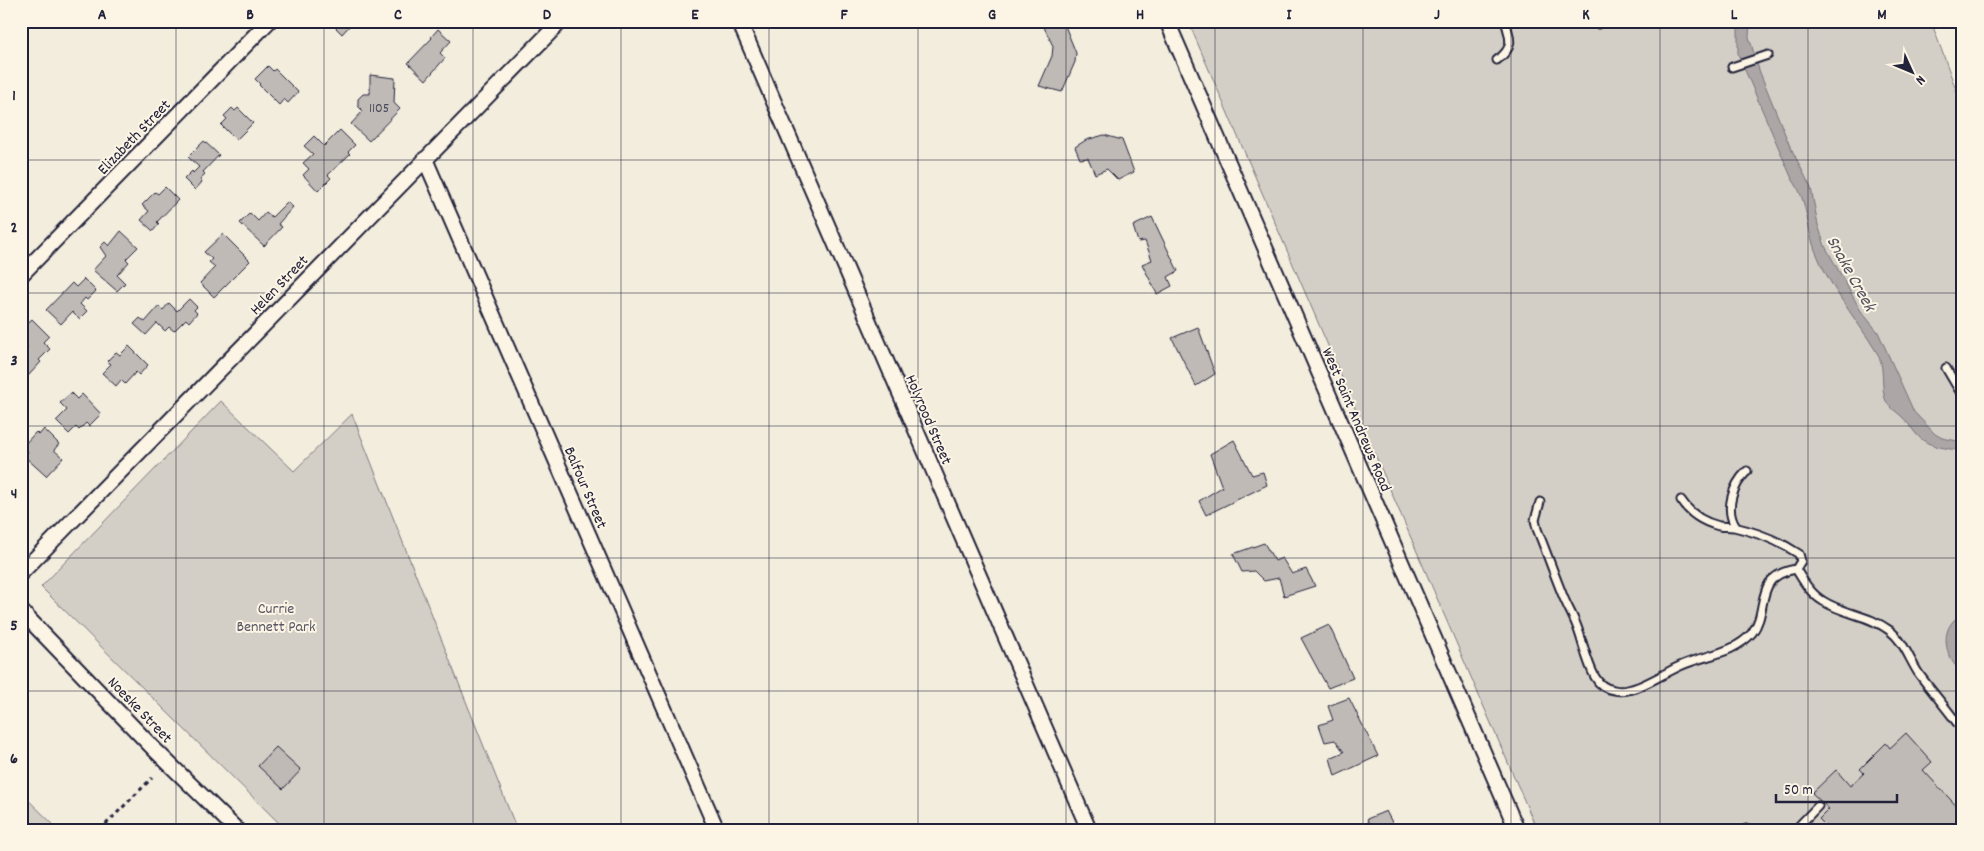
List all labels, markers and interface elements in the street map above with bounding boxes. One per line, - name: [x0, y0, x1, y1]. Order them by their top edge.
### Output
- text: A: [98, 4, 107, 27]
- text: B: [246, 4, 254, 27]
- text: C: [394, 4, 402, 27]
- text: D: [543, 4, 552, 27]
- text: E: [691, 4, 699, 27]
- text: F: [840, 4, 848, 27]
- text: G: [988, 4, 996, 27]
- text: H: [1136, 4, 1144, 27]
- text: I: [1287, 4, 1293, 27]
- text: J: [1434, 4, 1440, 27]
- text: K: [1582, 4, 1590, 27]
- text: L: [1731, 4, 1738, 27]
- text: M: [1877, 4, 1887, 27]
- north arrow: [1886, 48, 1936, 98]
- text: N: [1910, 70, 1930, 89]
- text: 1: [12, 85, 16, 108]
- street label: Elizabeth Street: [93, 95, 177, 181]
- house number: 1105: [369, 99, 389, 119]
- text: 2: [11, 217, 18, 240]
- water label: Snake Creek: [1819, 232, 1882, 318]
- street label: Helen Street: [245, 250, 315, 321]
- street label: West Saint Andrews Road: [1315, 345, 1396, 495]
- text: 3: [10, 350, 18, 373]
- street label: Holyrood Street: [898, 371, 957, 469]
- street label: Balfour Street: [557, 443, 612, 533]
- text: 4: [11, 483, 17, 506]
- park label: Currie Bennett Park: [236, 598, 316, 639]
- text: 5: [10, 615, 18, 638]
- street label: Noeske Street: [101, 672, 177, 749]
- text: 6: [10, 748, 18, 771]
- scale bar: [1776, 771, 1898, 803]
- text: 50 m: [1784, 780, 1813, 802]

